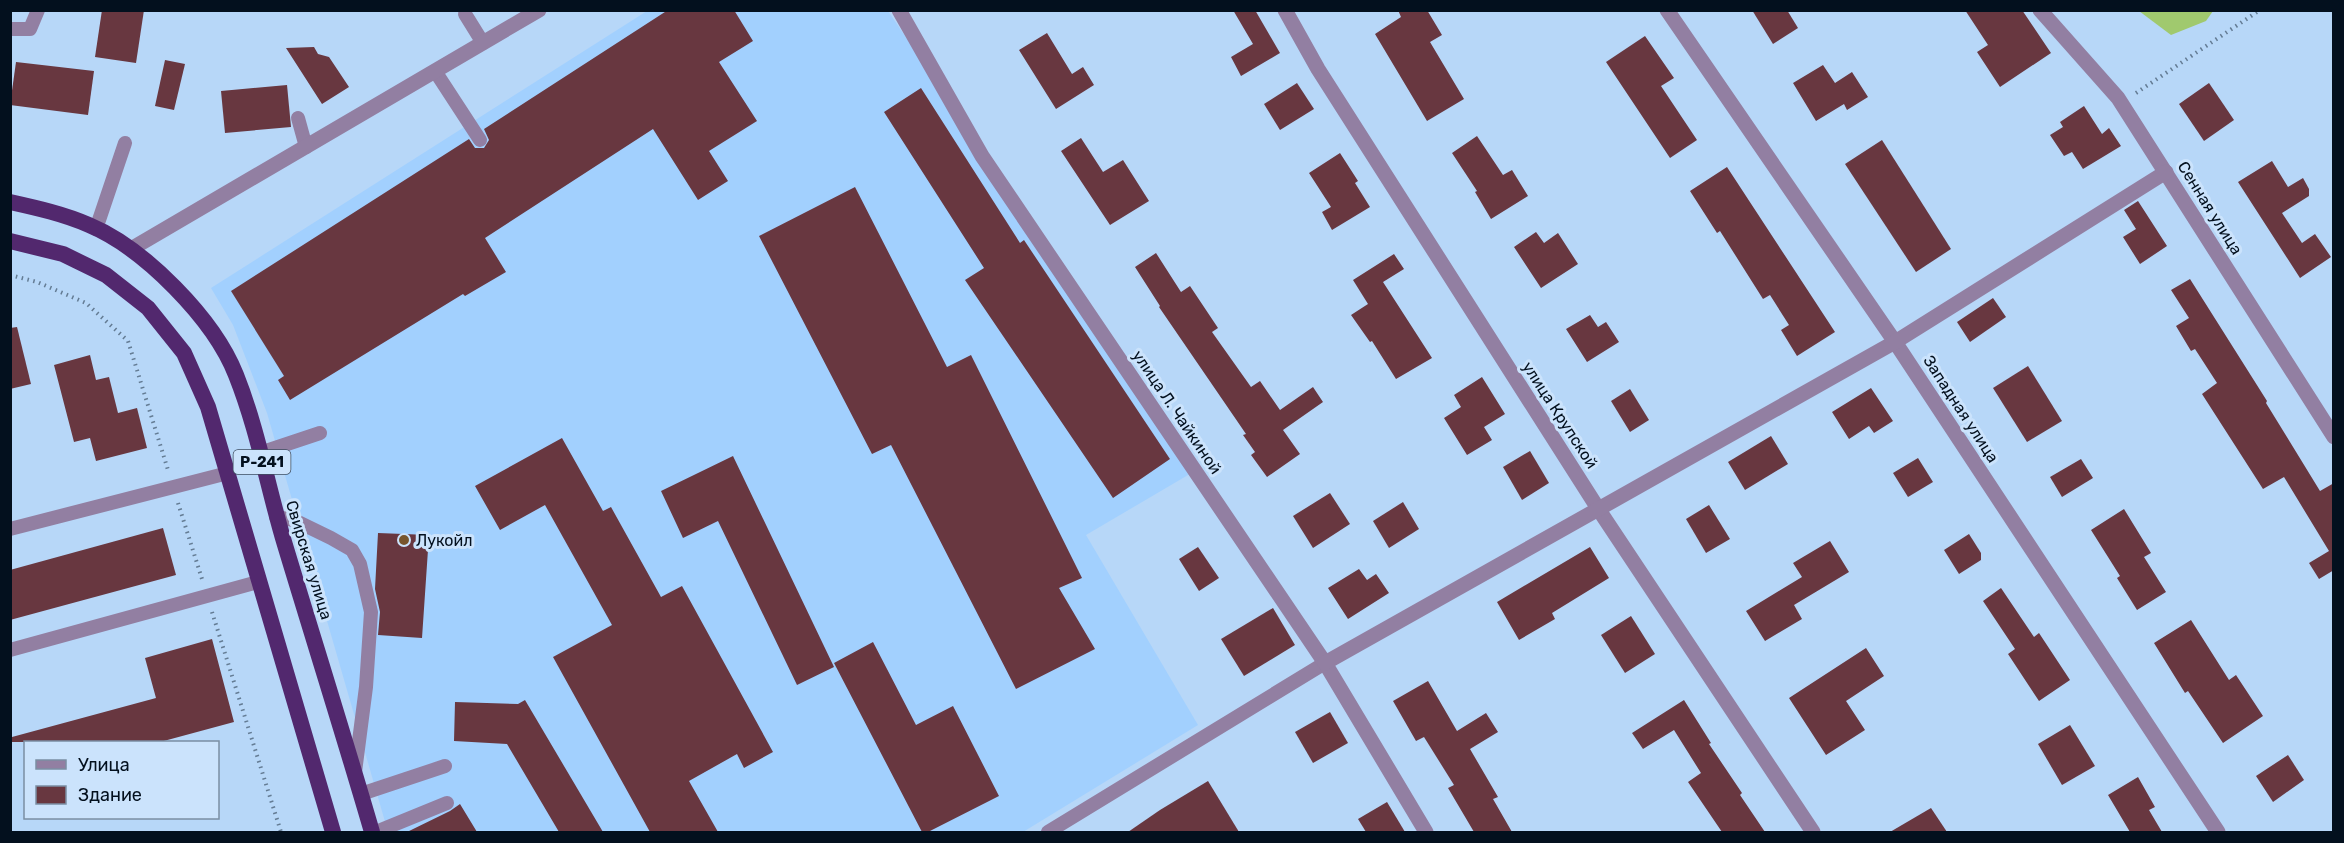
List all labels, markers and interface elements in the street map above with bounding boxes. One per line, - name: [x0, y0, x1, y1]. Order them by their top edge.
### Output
- street label: Сенная улица: [2174, 158, 2246, 258]
- street label: улица Л. Чайкиной: [1129, 347, 1225, 477]
- street label: Западная улица: [1919, 352, 2003, 466]
- street label: улица Крупской: [1518, 358, 1602, 472]
- road number: Р-241: [234, 450, 290, 474]
- street label: Свирская улица: [282, 498, 336, 622]
- place label: Лукойл: [416, 531, 472, 550]
- marker: Лукойл: [397, 533, 411, 547]
- legend: [24, 741, 219, 819]
- text: Улица: [78, 754, 130, 776]
- text: Здание: [78, 784, 142, 806]

